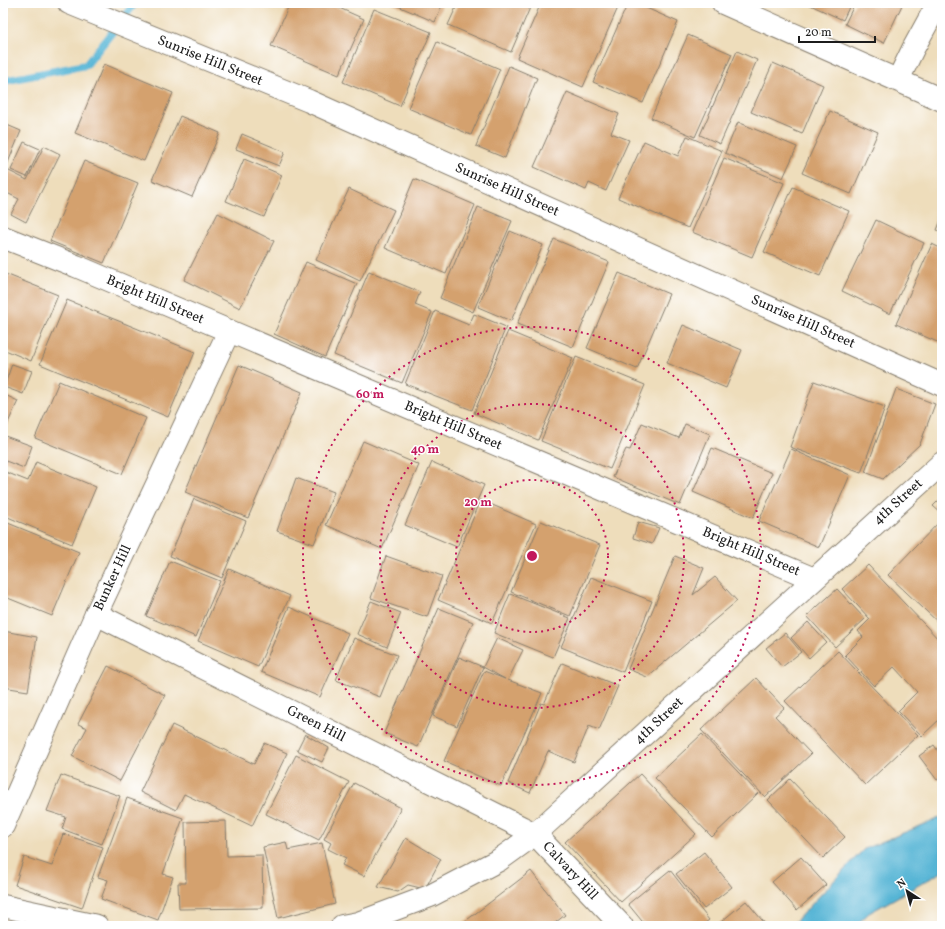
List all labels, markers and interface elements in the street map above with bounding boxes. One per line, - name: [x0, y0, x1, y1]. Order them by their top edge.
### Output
- scale bar: [799, 18, 875, 44]
- text: 20 m: [805, 25, 832, 41]
- street label: Sunrise Hill Street: [154, 31, 266, 91]
- street label: Sunrise Hill Street: [452, 159, 562, 222]
- street label: Bright Hill Street: [103, 271, 207, 329]
- street label: Sunrise Hill Street: [748, 291, 858, 354]
- text: 60 m: [356, 387, 384, 403]
- street label: Bright Hill Street: [401, 397, 505, 455]
- text: 40 m: [411, 442, 440, 458]
- street label: 4th Street: [869, 474, 927, 530]
- text: 20 m: [464, 495, 492, 511]
- street label: Bright Hill Street: [699, 523, 803, 581]
- street label: Bunker Hill: [89, 542, 137, 614]
- centre of rings: [525, 549, 539, 563]
- street label: 4th Street: [630, 693, 688, 749]
- street label: Green Hill: [283, 701, 349, 747]
- street label: Calvary Hill: [538, 838, 602, 904]
- north arrow: [887, 871, 927, 911]
- text: N: [894, 876, 910, 893]

